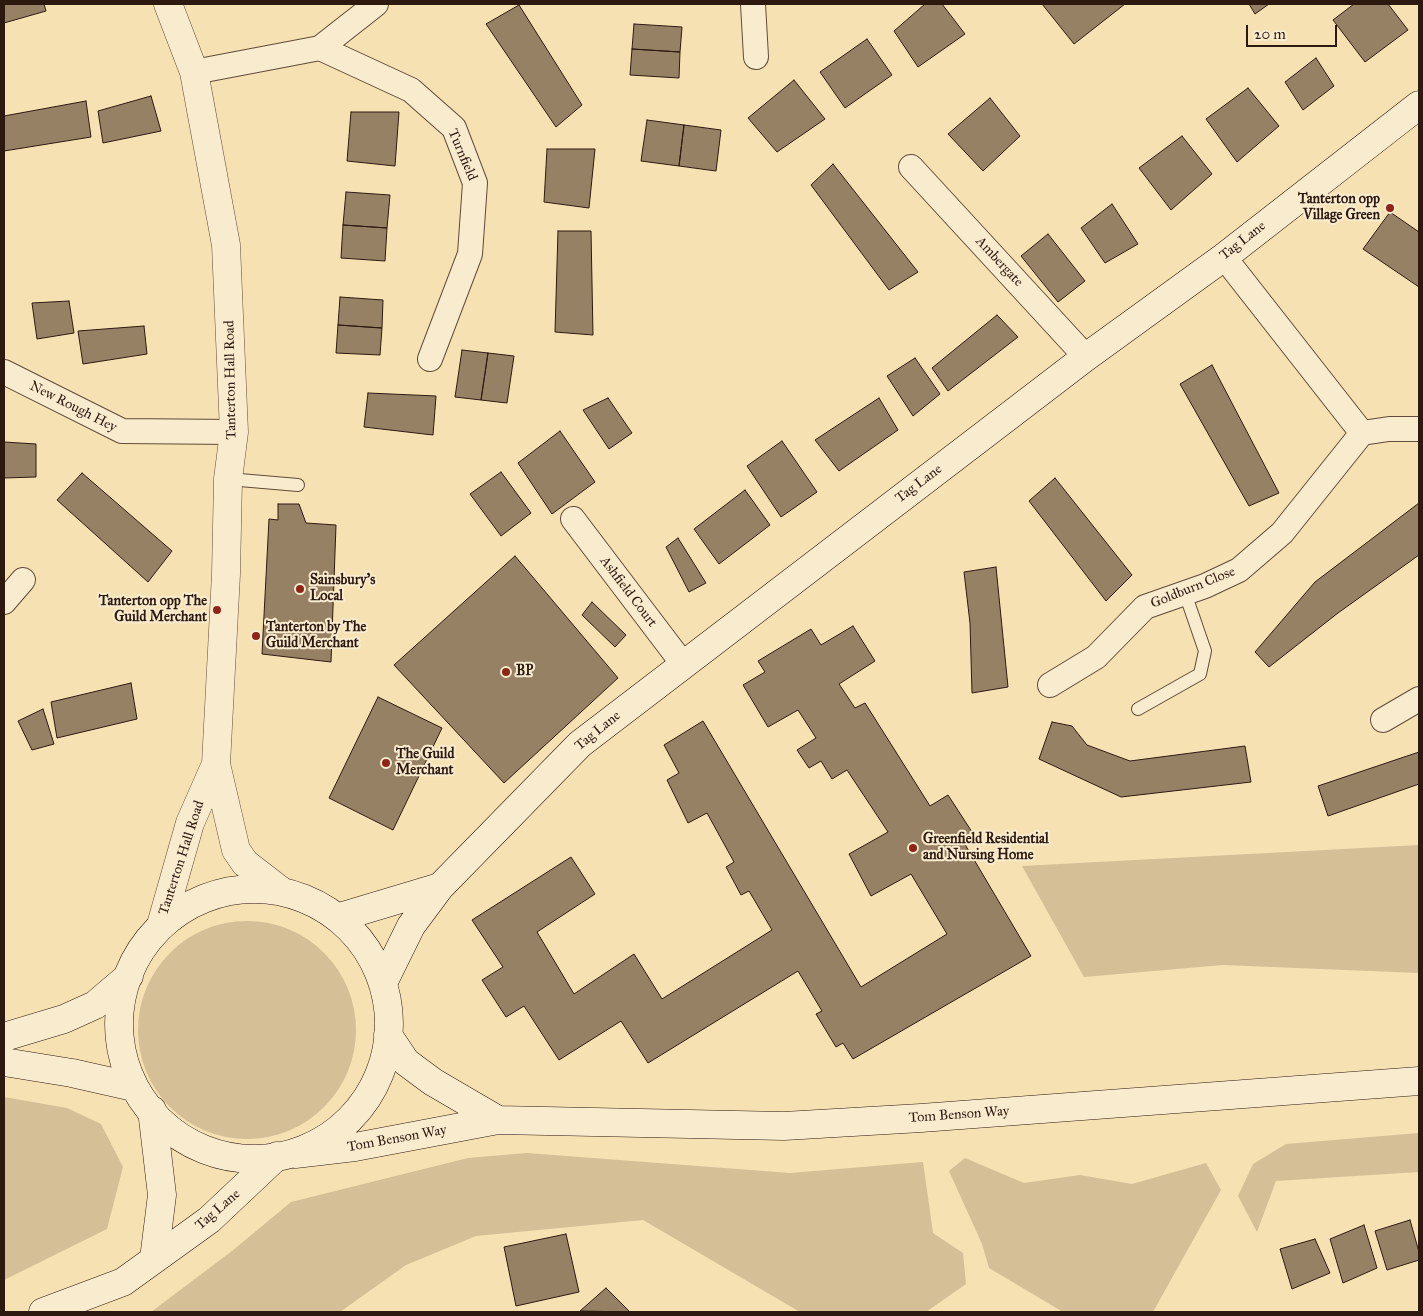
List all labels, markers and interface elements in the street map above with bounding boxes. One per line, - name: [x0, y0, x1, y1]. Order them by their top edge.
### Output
- scale bar: [1248, 15, 1339, 47]
- text: 20 m: [1254, 25, 1286, 43]
- street label: Turnfield: [444, 127, 480, 183]
- place label: Tanterton opp Village Green: [1298, 192, 1380, 224]
- marker: Tanterton opp Village Green: [1384, 202, 1396, 214]
- street label: Tag Lane: [1217, 218, 1269, 264]
- street label: Ambergate: [972, 234, 1026, 290]
- street label: Tanterton Hall Road: [222, 320, 240, 440]
- street label: New Rough Hey: [27, 378, 119, 436]
- street label: Tag Lane: [892, 461, 946, 507]
- street label: Ashfield Court: [596, 553, 660, 631]
- street label: Goldburn Close: [1148, 563, 1238, 613]
- place label: Sainsbury's Local: [310, 573, 375, 606]
- marker: Sainsbury's Local: [294, 583, 306, 595]
- place label: Tanterton opp The Guild Merchant: [99, 594, 207, 626]
- marker: Tanterton opp The Guild Merchant: [211, 604, 223, 616]
- place label: Tanterton by The Guild Merchant: [266, 620, 366, 652]
- marker: Tanterton by The Guild Merchant: [250, 630, 262, 642]
- place label: BP: [516, 664, 533, 680]
- marker: BP: [500, 666, 512, 678]
- street label: Tag Lane: [572, 708, 624, 754]
- place label: The Guild Merchant: [396, 747, 454, 780]
- marker: The Guild Merchant: [380, 757, 392, 769]
- street label: Tanterton Hall Road: [156, 799, 208, 917]
- place label: Greenfield Residential and Nursing Home: [923, 832, 1049, 864]
- marker: Greenfield Residential and Nursing Home: [907, 842, 919, 854]
- street label: Tom Benson Way: [908, 1103, 1010, 1127]
- street label: Tom Benson Way: [346, 1122, 448, 1156]
- street label: Tag Lane: [192, 1186, 244, 1234]

